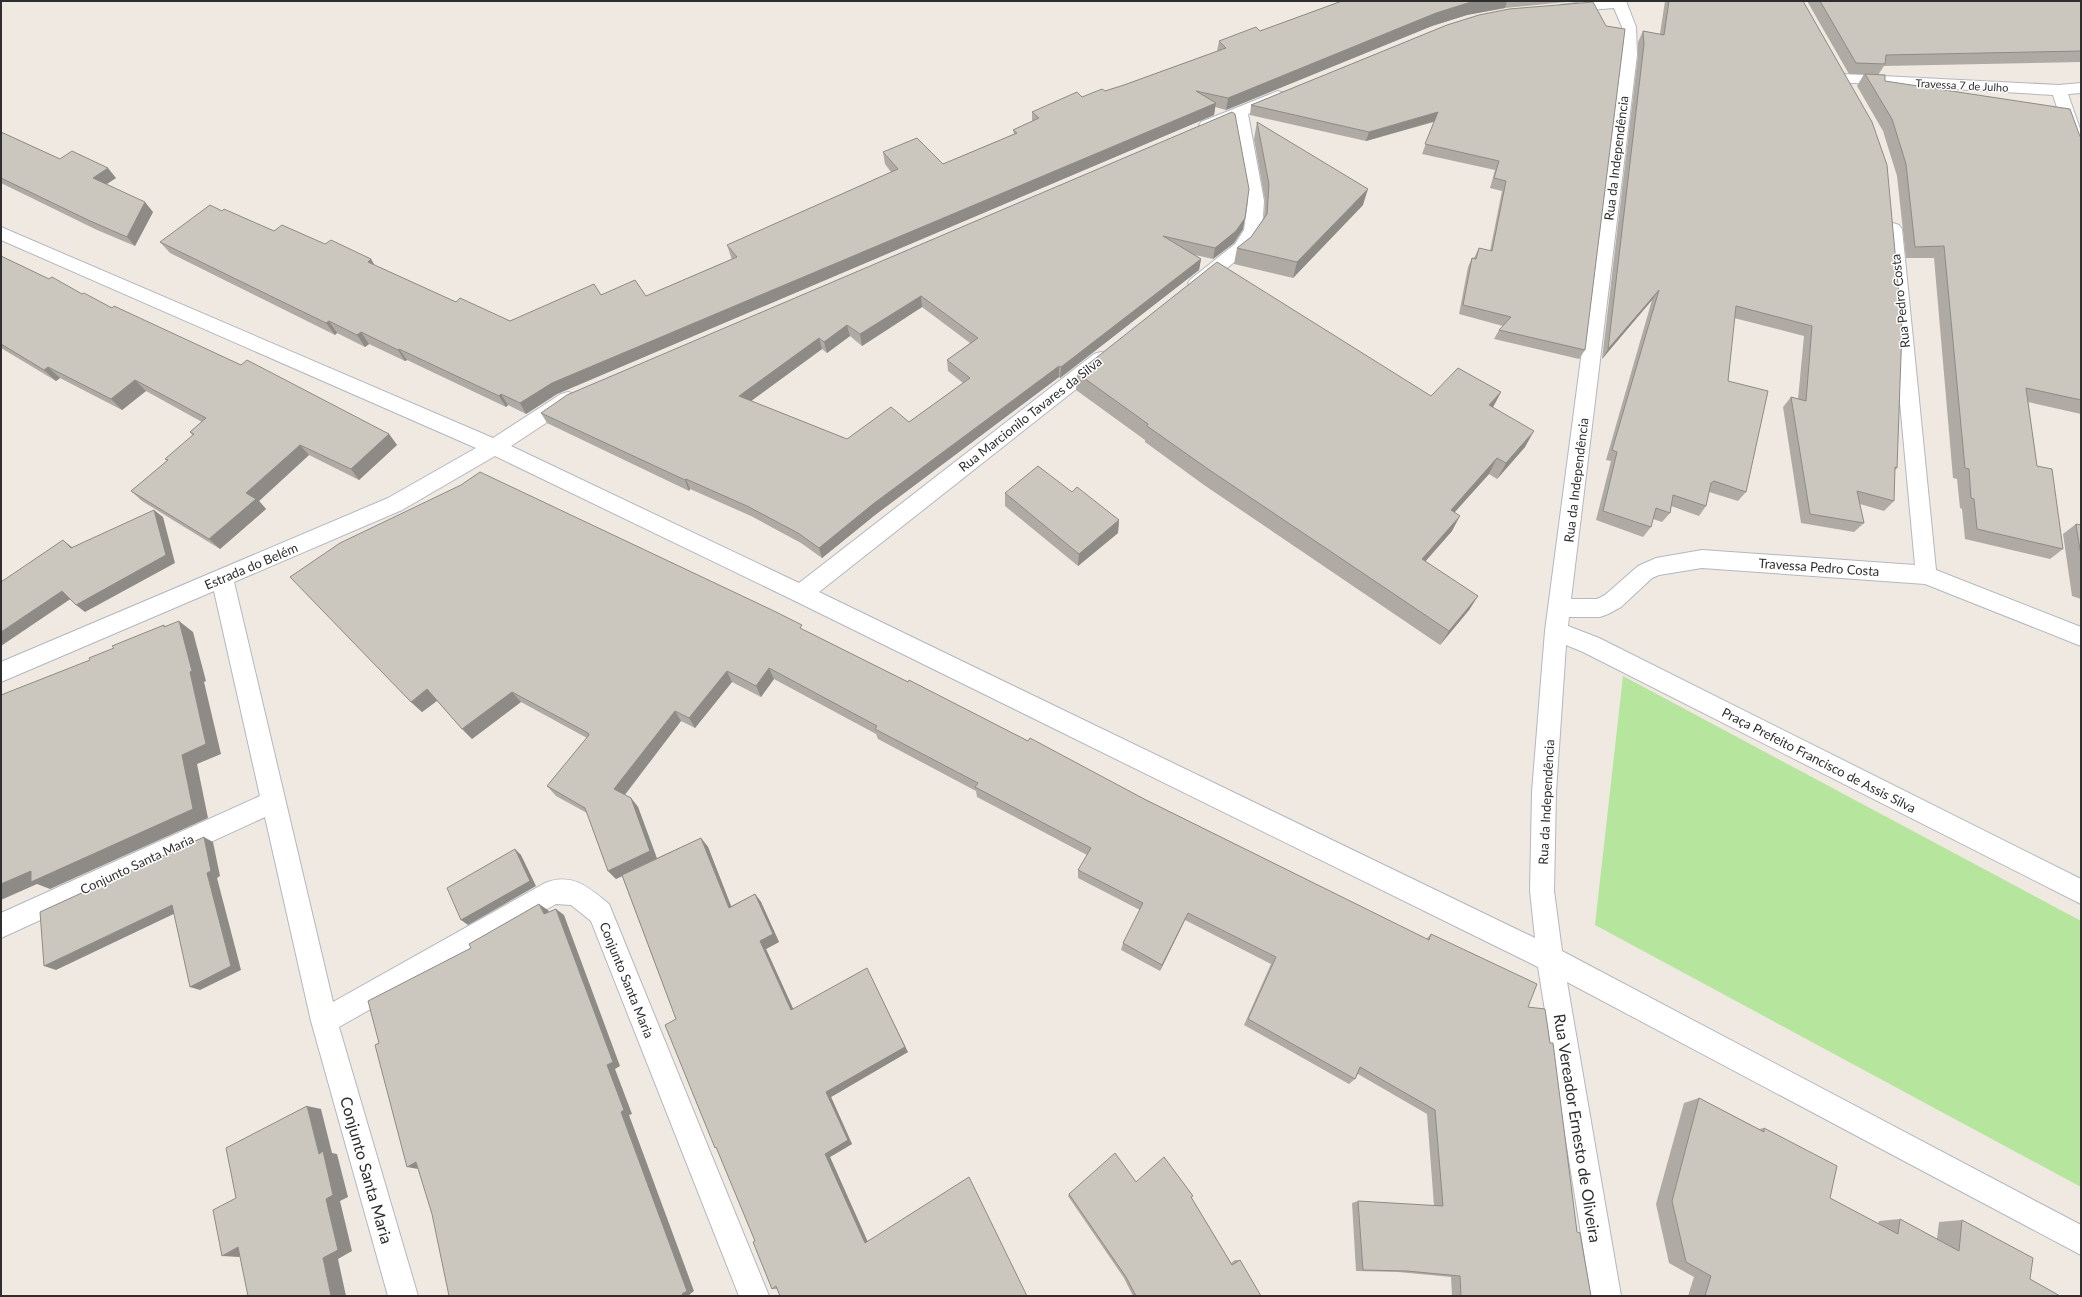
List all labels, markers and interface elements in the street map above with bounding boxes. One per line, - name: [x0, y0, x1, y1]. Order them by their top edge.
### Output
- street label: Travessa 7 de Julho: [1915, 76, 2009, 94]
- street label: Rua da Independência: [1600, 95, 1632, 221]
- street label: Rua Pedro Costa: [1887, 253, 1913, 349]
- street label: Rua Marcionilo Tavares da Silva: [955, 353, 1105, 475]
- street label: Rua da Independência: [1560, 417, 1592, 543]
- street label: Estrada do Belém: [202, 539, 300, 593]
- street label: Travessa Pedro Costa: [1758, 555, 1880, 579]
- street label: Praça Prefeito Francisco de Assis Silva: [1719, 704, 1919, 816]
- street label: Rua da Independência: [1535, 739, 1557, 865]
- street label: Conjunto Santa Maria: [78, 831, 196, 897]
- street label: Conjunto Santa Maria: [596, 920, 658, 1040]
- street label: Rua Vereador Ernesto de Oliveira: [1551, 1012, 1605, 1244]
- street label: Conjunto Santa Maria: [337, 1094, 397, 1246]

